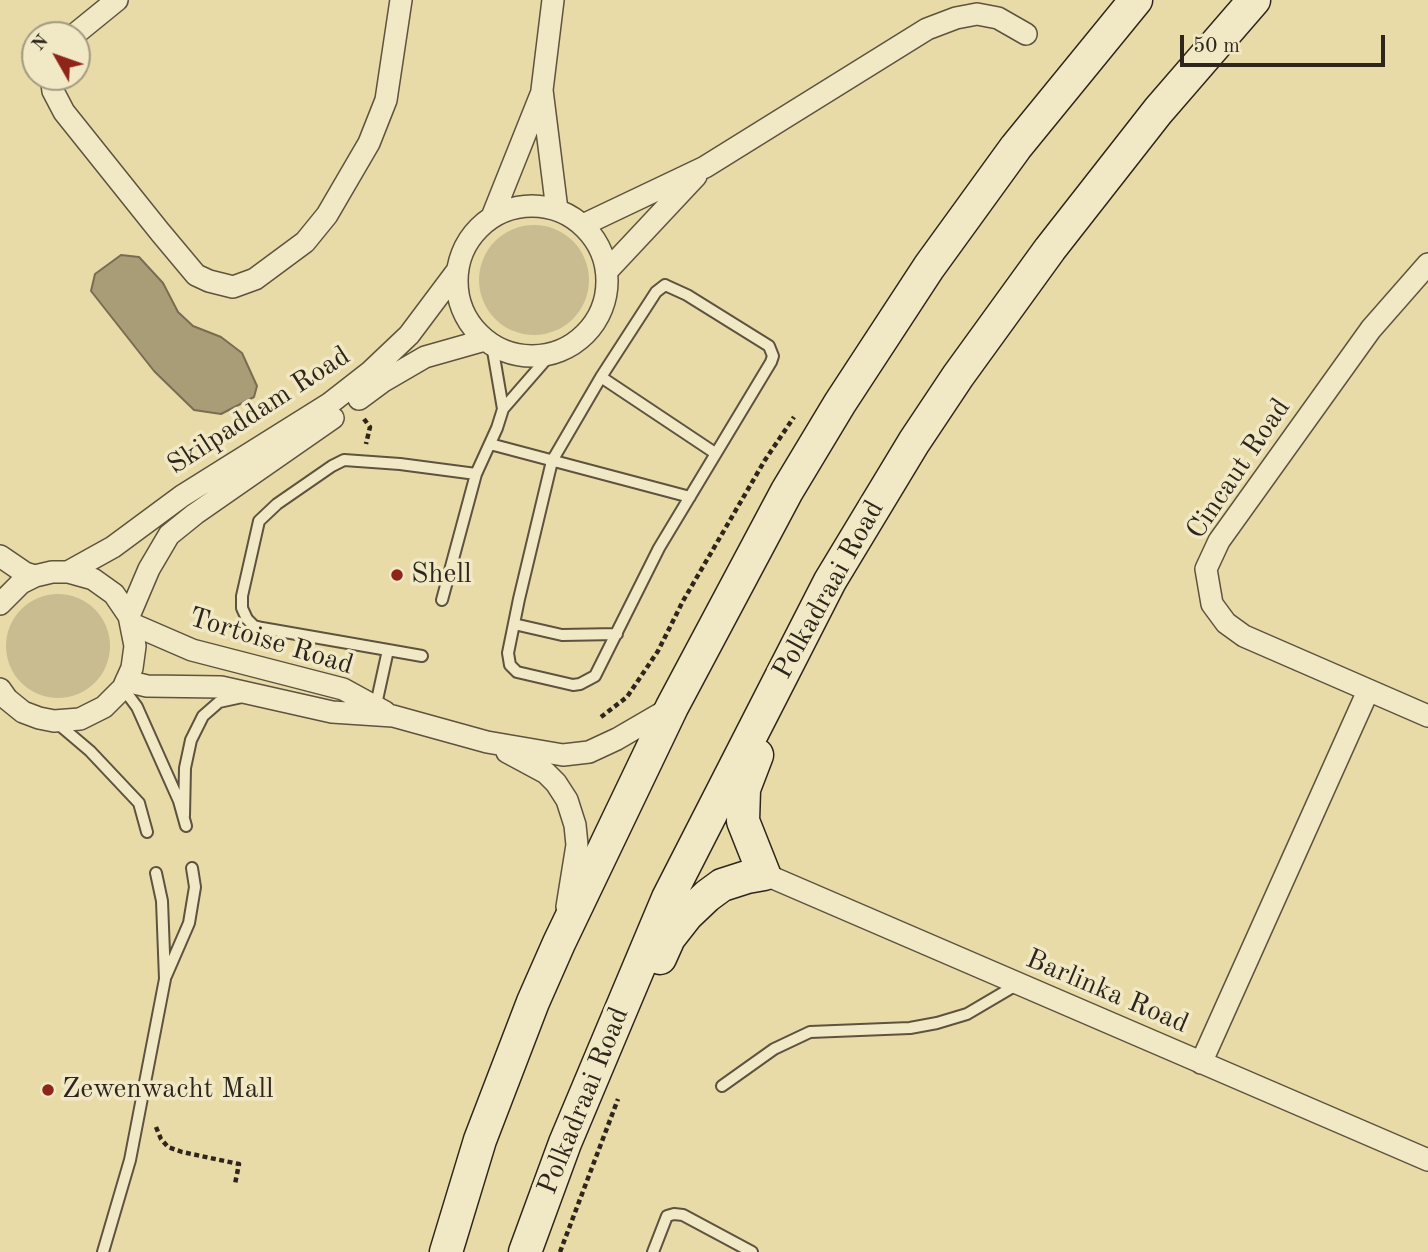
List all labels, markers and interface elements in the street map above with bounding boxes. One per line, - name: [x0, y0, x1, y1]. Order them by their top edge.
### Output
- north arrow: [21, 21, 91, 91]
- scale bar: [1183, 21, 1388, 65]
- text: N: [29, 32, 53, 55]
- text: 50 m: [1193, 36, 1240, 57]
- street label: Skilpaddam Road: [161, 339, 357, 483]
- street label: Cincaut Road: [1180, 392, 1298, 546]
- street label: Polkadraai Road: [766, 495, 892, 685]
- place label: Shell: [411, 558, 472, 592]
- marker: Shell: [389, 567, 405, 583]
- street label: Tortoise Road: [185, 601, 357, 683]
- street label: Barlinka Road: [1021, 943, 1193, 1041]
- street label: Polkadraai Road: [531, 1002, 637, 1200]
- place label: Zewenwacht Mall: [62, 1073, 274, 1107]
- marker: Zewenwacht Mall: [40, 1082, 56, 1098]

